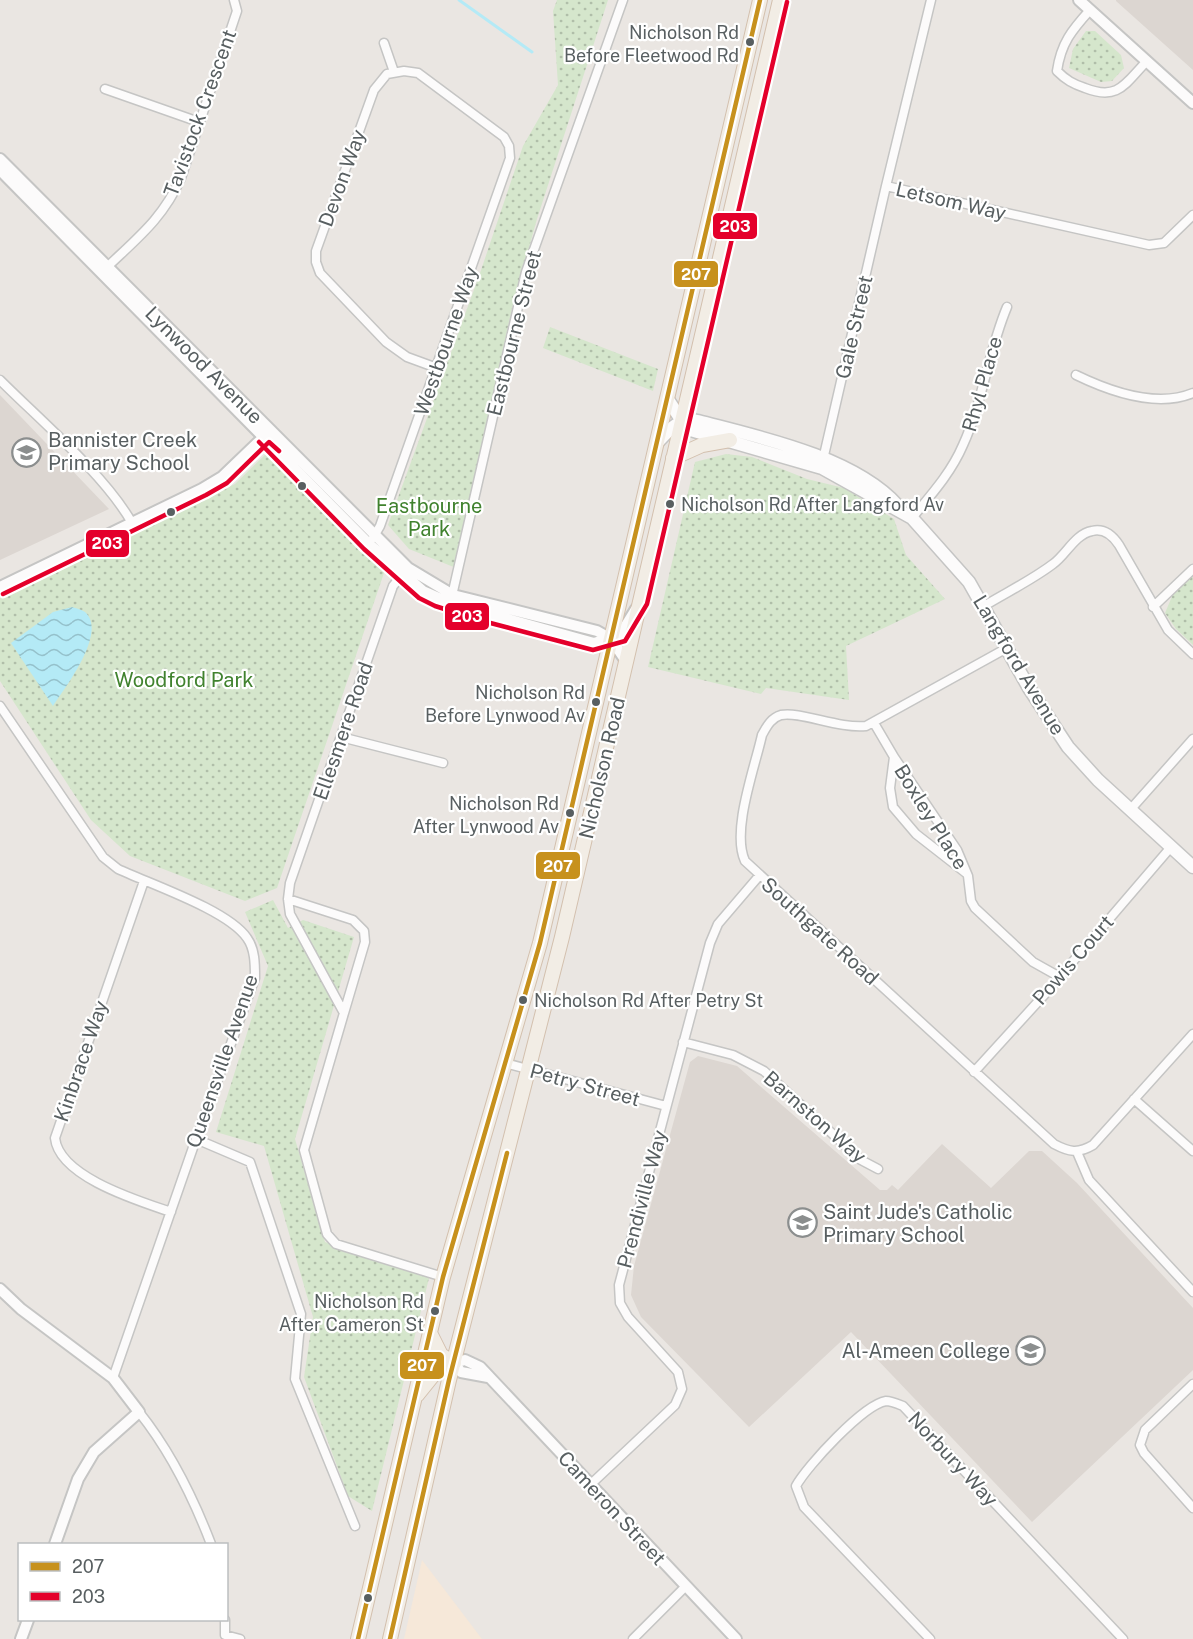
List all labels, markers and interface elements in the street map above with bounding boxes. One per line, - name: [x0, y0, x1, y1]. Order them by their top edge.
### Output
- place label: Nicholson Rd Before Fleetwood Rd: [564, 22, 739, 66]
- street label: Tavistock Crescent: [159, 26, 241, 200]
- marker: Nicholson Rd Before Fleetwood Rd: [744, 36, 756, 48]
- street label: Devon Way: [313, 126, 371, 230]
- street label: Letsom Way: [893, 177, 1009, 225]
- line badge: 203: [712, 212, 758, 240]
- text: 203: [719, 217, 751, 236]
- street label: Eastbourne Street: [482, 248, 546, 418]
- line badge: 207: [673, 260, 719, 288]
- street label: Westbourne Way: [409, 263, 483, 419]
- text: 207: [681, 265, 711, 284]
- street label: Gale Street: [830, 273, 878, 381]
- street label: Lynwood Avenue: [140, 301, 268, 429]
- street label: Rhyl Place: [957, 334, 1007, 434]
- place label: Bannister Creek Primary School: [48, 428, 197, 475]
- school or university icon: Bannister Creek Primary School: [11, 436, 43, 468]
- unlabelled marker: [296, 480, 308, 492]
- park label: Eastbourne Park: [376, 494, 482, 541]
- place label: Nicholson Rd After Langford Av: [681, 494, 944, 515]
- marker: Nicholson Rd After Langford Av: [664, 498, 676, 510]
- unlabelled marker: [165, 506, 177, 518]
- line badge: 203: [85, 529, 130, 558]
- text: 203: [91, 534, 123, 553]
- street label: Langford Avenue: [968, 591, 1070, 739]
- line badge: 203: [444, 602, 490, 631]
- text: 203: [451, 607, 483, 626]
- street label: Ellesmere Road: [308, 659, 378, 803]
- park label: Woodford Park: [115, 668, 253, 692]
- place label: Nicholson Rd Before Lynwood Av: [425, 682, 585, 726]
- street label: Nicholson Road: [574, 695, 630, 841]
- marker: Nicholson Rd Before Lynwood Av: [590, 696, 602, 708]
- street label: Boxley Place: [889, 760, 973, 874]
- place label: Nicholson Rd After Lynwood Av: [413, 793, 559, 837]
- marker: Nicholson Rd After Lynwood Av: [564, 807, 576, 819]
- line badge: 207: [535, 851, 581, 880]
- text: 207: [543, 857, 573, 876]
- street label: Southgate Road: [756, 872, 884, 990]
- street label: Powis Court: [1027, 910, 1119, 1010]
- street label: Queensville Avenue: [181, 971, 263, 1151]
- place label: Nicholson Rd After Petry St: [534, 990, 763, 1011]
- marker: Nicholson Rd After Petry St: [517, 994, 529, 1006]
- street label: Kinbrace Way: [49, 997, 113, 1125]
- street label: Petry Street: [527, 1059, 643, 1111]
- street label: Barnston Way: [759, 1066, 871, 1168]
- street label: Prendiville Way: [612, 1127, 672, 1271]
- place label: Saint Jude's Catholic Primary School: [823, 1200, 1013, 1247]
- school or university icon: Saint Jude's Catholic Primary School: [786, 1207, 818, 1239]
- place label: Nicholson Rd After Cameron St: [279, 1291, 424, 1335]
- marker: Nicholson Rd After Cameron St: [429, 1305, 441, 1317]
- school or university icon: Al-Ameen College: [1015, 1335, 1047, 1367]
- place label: Al-Ameen College: [841, 1339, 1010, 1363]
- line badge: 207: [399, 1351, 445, 1380]
- text: 207: [407, 1356, 437, 1375]
- street label: Norbury Way: [903, 1407, 1003, 1511]
- street label: Cameron Street: [553, 1446, 671, 1570]
- legend: [18, 1543, 228, 1621]
- text: 207: [72, 1556, 104, 1577]
- text: 203: [72, 1586, 105, 1607]
- unlabelled marker: [362, 1592, 374, 1604]

